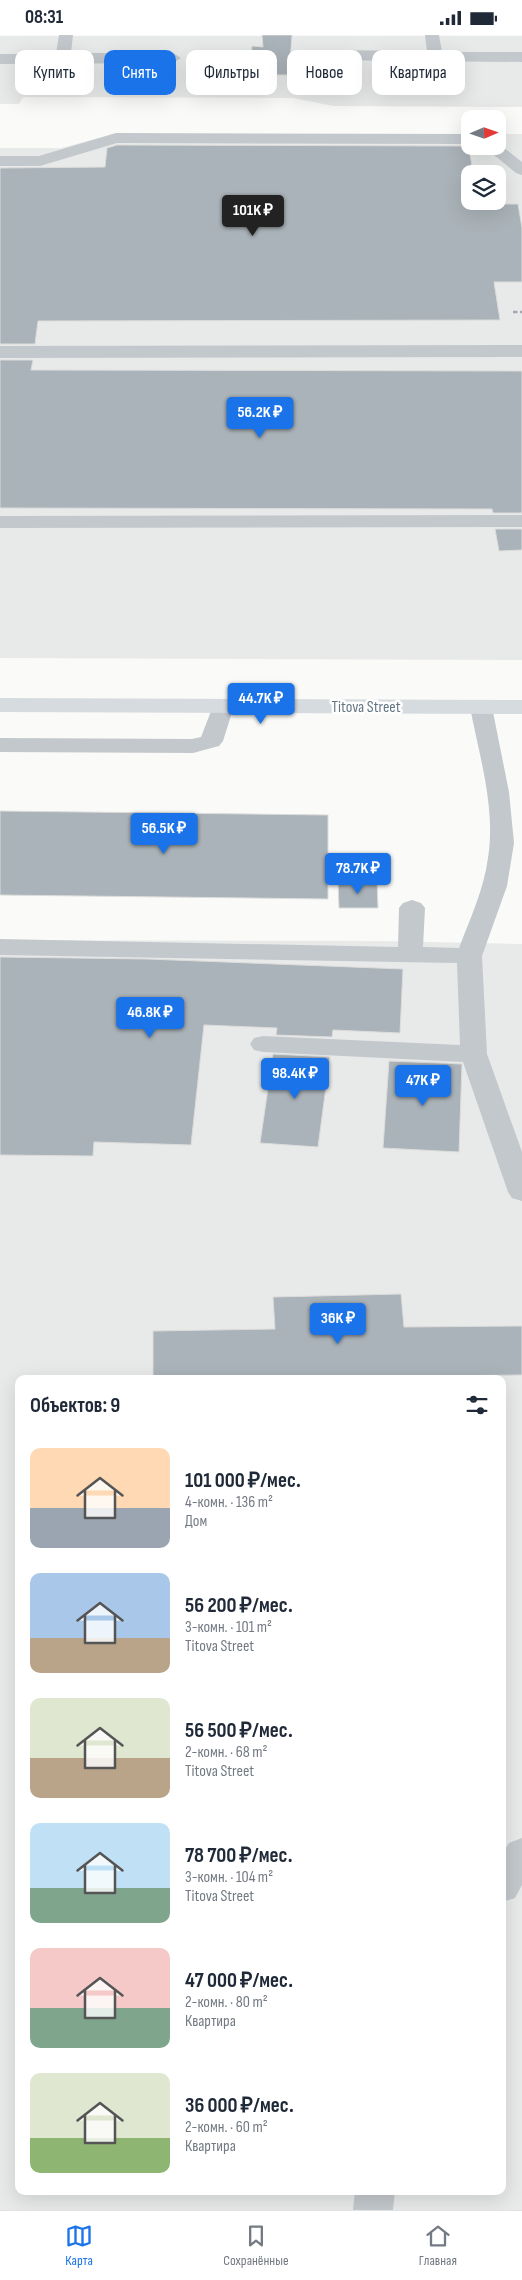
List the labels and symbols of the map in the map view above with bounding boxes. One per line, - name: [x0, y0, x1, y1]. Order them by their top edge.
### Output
- north arrow: [461, 110, 506, 155]
- pin: 101K ₽: [212, 195, 294, 237]
- pin: 56.2K ₽: [214, 397, 306, 439]
- pin: 44.7K ₽: [215, 683, 307, 725]
- street label: Titova Street: [331, 698, 401, 717]
- pin: 56.5K ₽: [118, 813, 210, 855]
- pin: 78.7K ₽: [312, 853, 404, 895]
- pin: 46.8K ₽: [104, 997, 196, 1039]
- pin: 98.4K ₽: [249, 1057, 341, 1100]
- pin: 47K ₽: [388, 1065, 458, 1107]
- pin: 36K ₽: [303, 1303, 373, 1345]

